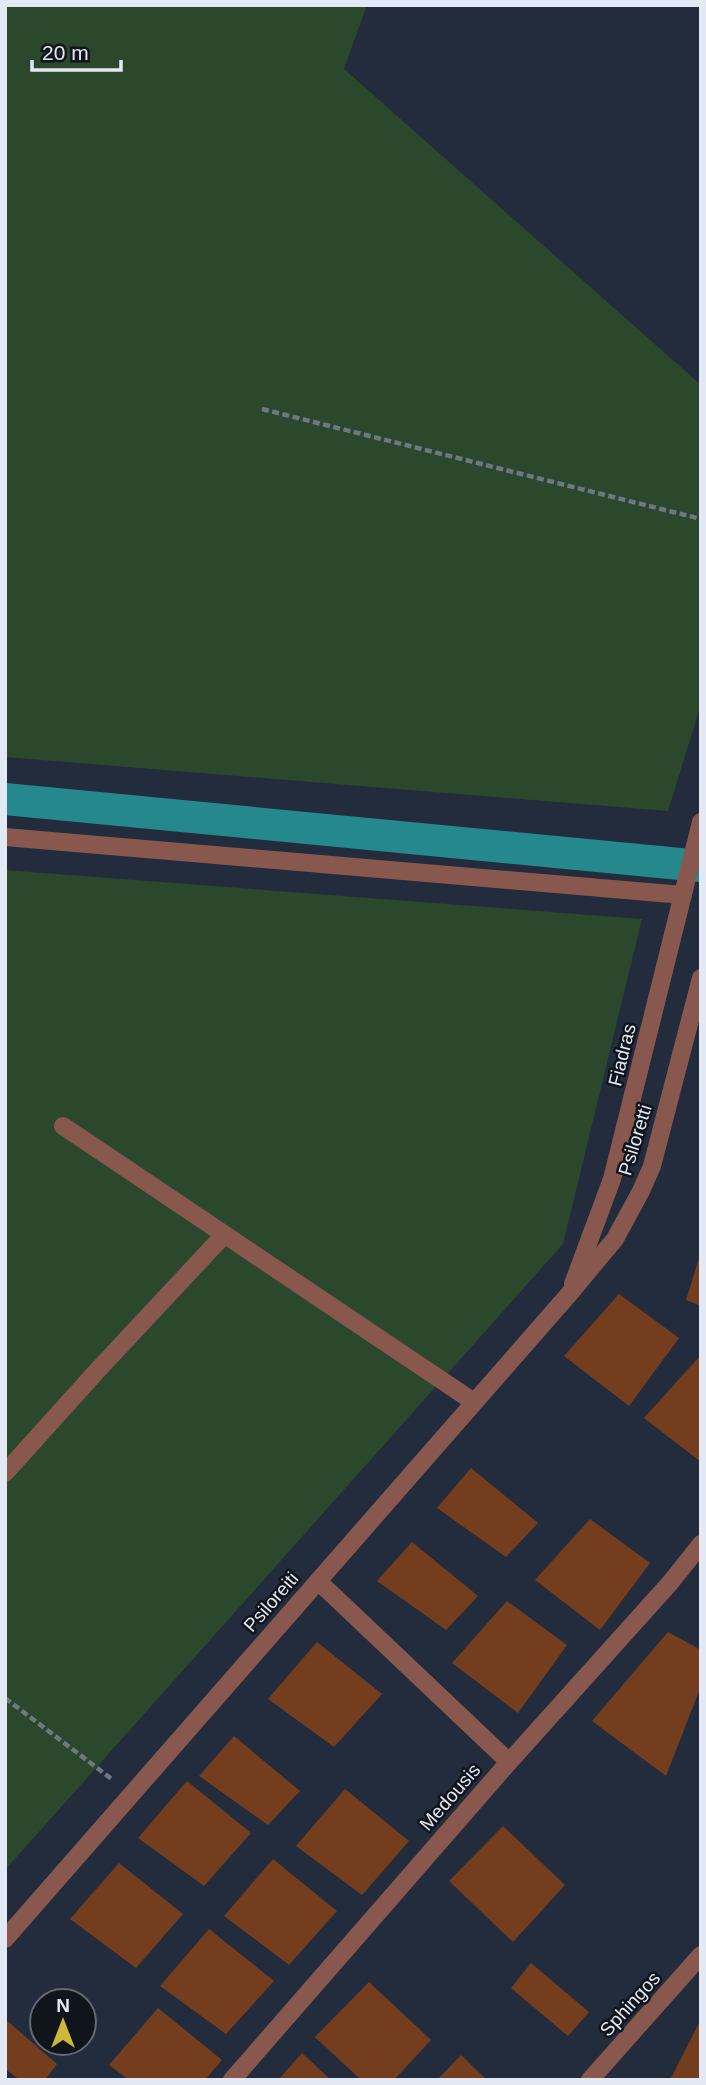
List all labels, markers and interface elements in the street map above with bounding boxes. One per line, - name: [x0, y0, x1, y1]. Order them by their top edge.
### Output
- scale bar: [32, 28, 121, 72]
- text: 20 m: [42, 41, 89, 64]
- street label: Fiadras: [604, 1022, 640, 1088]
- street label: Psiloretti: [614, 1102, 656, 1178]
- street label: Psiloreiti: [240, 1568, 302, 1636]
- street label: Medousis: [415, 1759, 485, 1835]
- street label: Sphingos: [596, 1968, 664, 2040]
- north arrow: [28, 1987, 98, 2057]
- text: N: [56, 1995, 70, 2016]

